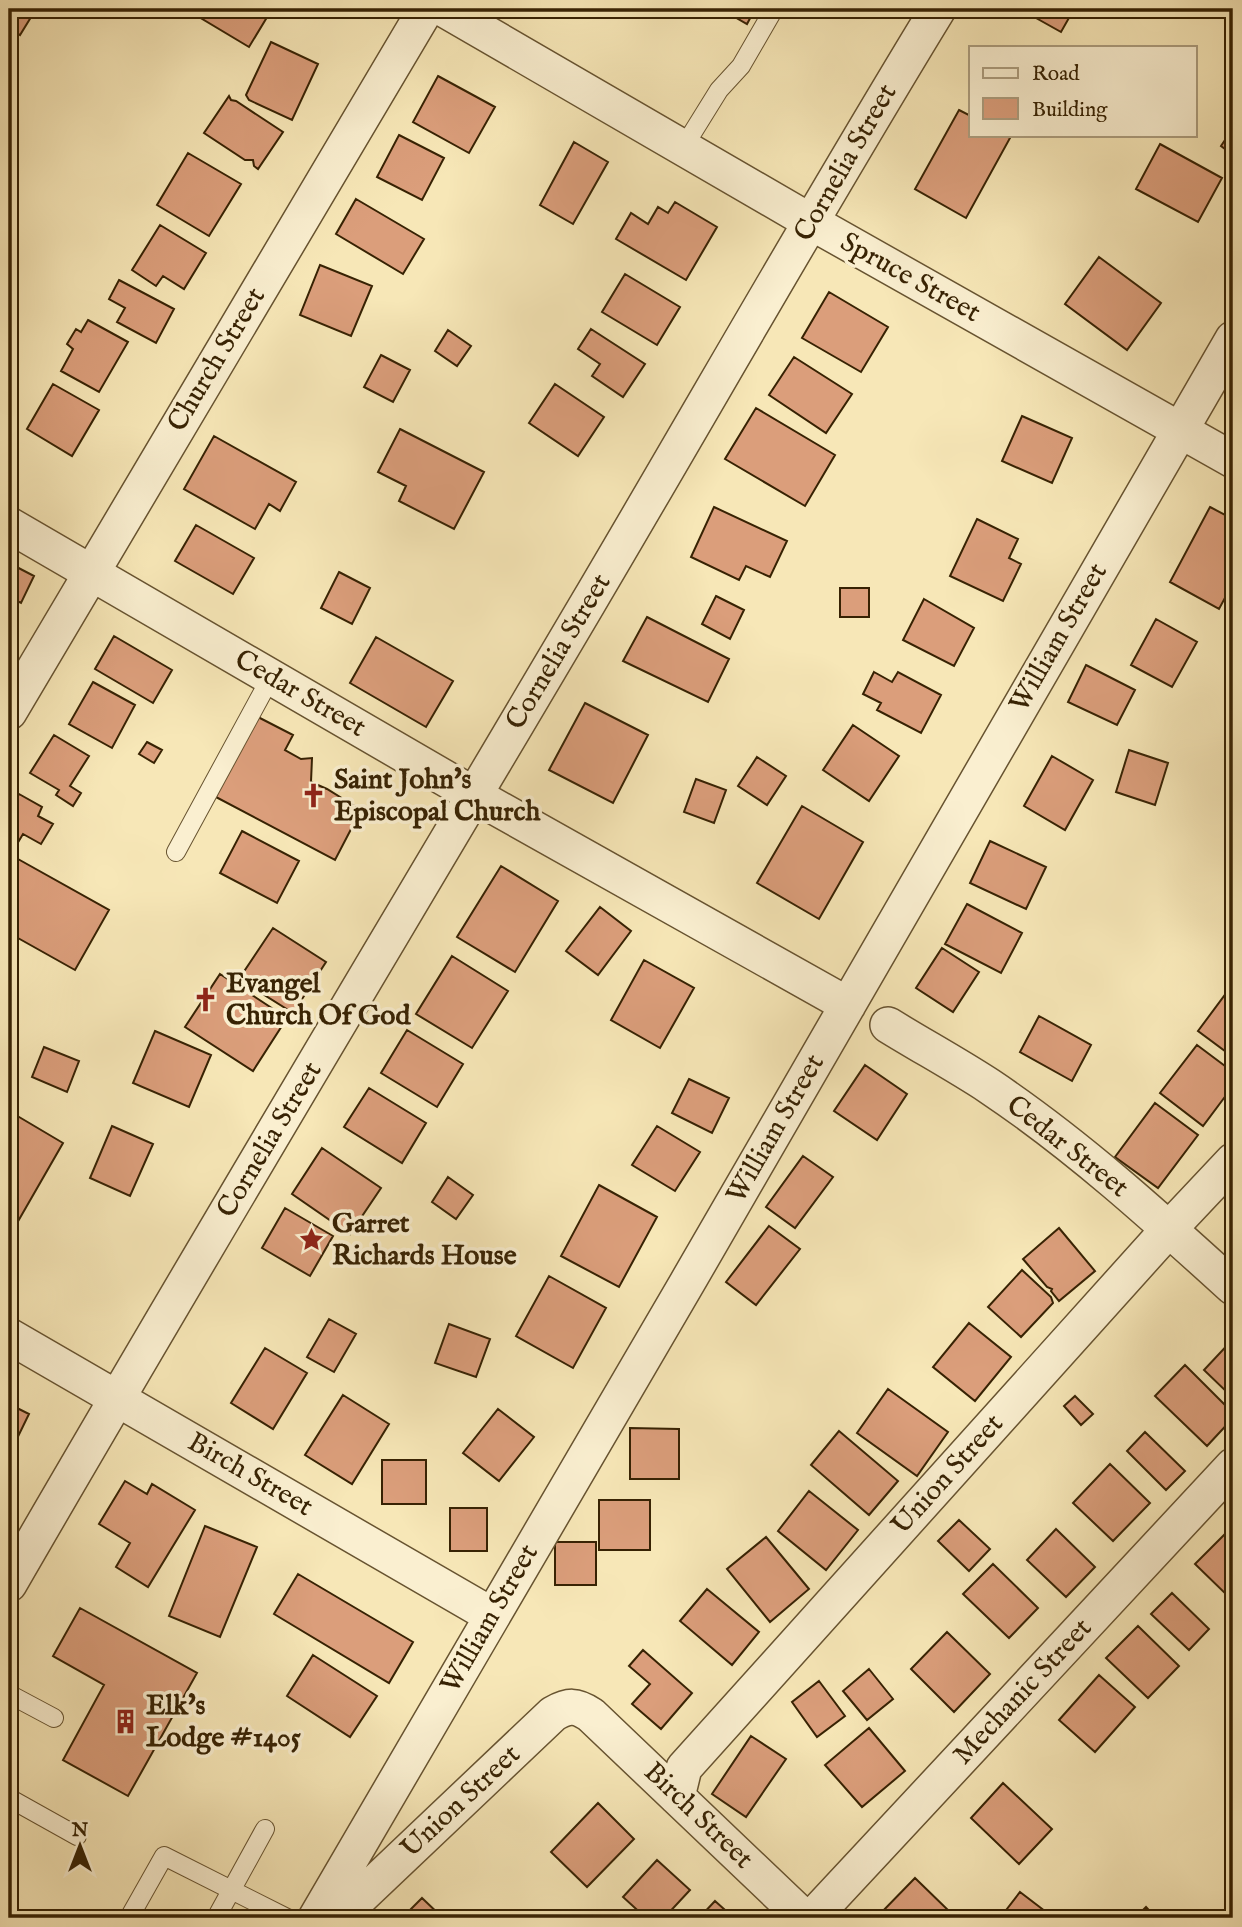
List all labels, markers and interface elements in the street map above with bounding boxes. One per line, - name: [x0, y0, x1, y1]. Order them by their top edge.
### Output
- legend: [969, 46, 1196, 136]
- text: Road: [1032, 61, 1080, 88]
- street label: Cornelia Street: [787, 78, 905, 248]
- text: Building: [1032, 97, 1108, 124]
- street label: Spruce Street: [834, 225, 987, 331]
- street label: Church Street: [160, 281, 274, 439]
- street label: William Street: [1002, 557, 1116, 719]
- street label: Cornelia Street: [499, 567, 620, 736]
- street label: Cedar Street: [228, 642, 372, 746]
- place label: Saint John's Episcopal Church: [334, 763, 542, 830]
- church icon: Saint John's Episcopal Church: [300, 782, 328, 810]
- place label: Evangel Church Of God: [226, 967, 411, 1034]
- church icon: Evangel Church Of God: [192, 986, 220, 1014]
- street label: William Street: [719, 1048, 833, 1210]
- street label: Cornelia Street: [210, 1055, 331, 1224]
- street label: Cedar Street: [999, 1088, 1136, 1206]
- place label: Garret Richards House: [332, 1207, 517, 1274]
- place icon: Garret Richards House: [298, 1226, 326, 1254]
- street label: Union Street: [885, 1407, 1012, 1543]
- street label: Birch Street: [181, 1425, 319, 1525]
- street label: William Street: [433, 1538, 547, 1700]
- street label: Mechanic Street: [946, 1611, 1100, 1773]
- place label: Elk's Lodge #1405: [146, 1689, 301, 1756]
- building icon: Elk's Lodge #1405: [112, 1708, 140, 1736]
- street label: Union Street: [394, 1737, 528, 1866]
- street label: Birch Street: [636, 1755, 760, 1877]
- north arrow: [46, 1812, 116, 1882]
- text: N: [71, 1819, 89, 1843]

